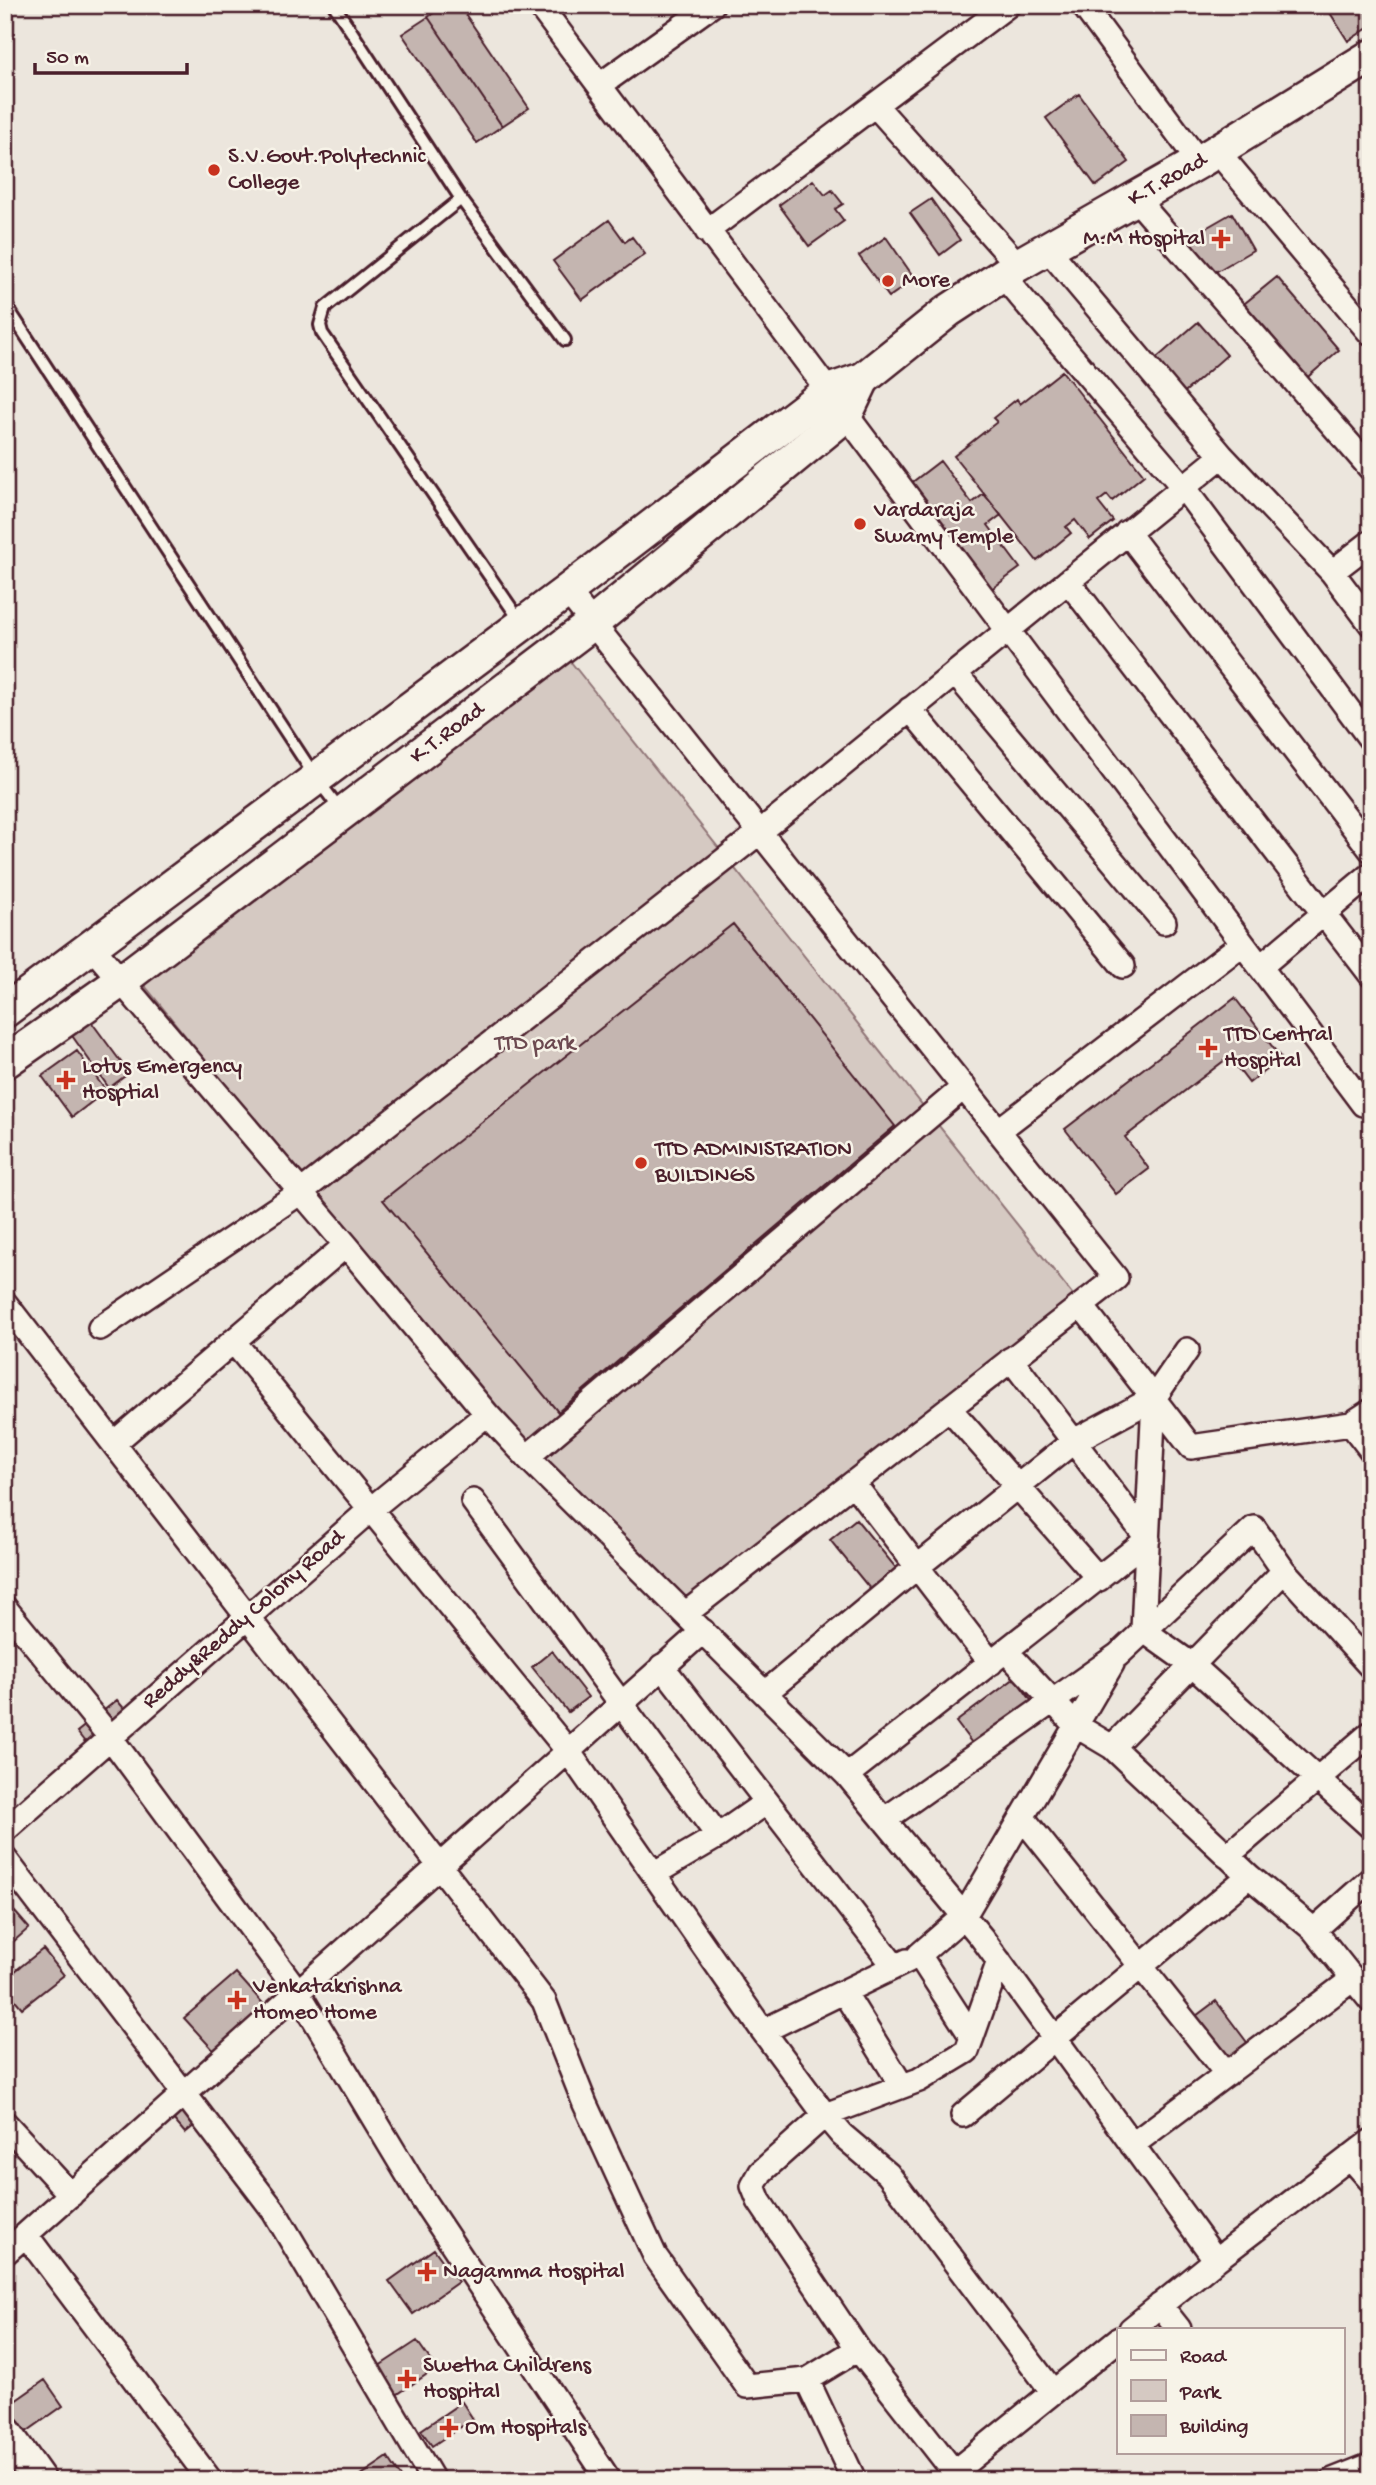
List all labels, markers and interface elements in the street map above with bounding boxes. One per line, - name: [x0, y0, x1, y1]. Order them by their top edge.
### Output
- scale bar: [35, 32, 187, 76]
- text: 50 m: [46, 47, 89, 72]
- place label: S.V.Govt.Polytechnic College: [228, 144, 426, 197]
- street label: K.T.Road: [1123, 146, 1213, 213]
- marker: S.V.Govt.Polytechnic College: [206, 162, 222, 178]
- place label: M.M Hospital: [1083, 226, 1205, 253]
- marker: M.M Hospital: [1211, 229, 1231, 249]
- place label: More: [902, 268, 951, 295]
- marker: More: [880, 273, 896, 289]
- place label: Vardaraja Swamy Temple: [873, 498, 1015, 551]
- marker: Vardaraja Swamy Temple: [852, 516, 868, 532]
- street label: K.T.Road: [405, 696, 491, 770]
- place label: TTD Central Hospital: [1222, 1022, 1333, 1075]
- park label: TTD park: [493, 1031, 578, 1058]
- marker: TTD Central Hospital: [1198, 1038, 1218, 1058]
- place label: Lotus Emergency Hosptial: [82, 1054, 242, 1107]
- marker: Lotus Emergency Hosptial: [56, 1070, 76, 1090]
- place label: TTD ADMINISTRATION BUILDINGS: [653, 1137, 852, 1190]
- marker: TTD ADMINISTRATION BUILDINGS: [633, 1155, 649, 1171]
- street label: Reddy&Reddy Colony Road: [137, 1524, 352, 1715]
- place label: Venkatakrishna Homeo Home: [252, 1974, 403, 2027]
- marker: Venkatakrishna Homeo Home: [227, 1990, 247, 2010]
- place label: Nagamma Hospital: [443, 2259, 625, 2286]
- marker: Nagamma Hospital: [417, 2262, 437, 2282]
- legend: [1117, 2328, 1344, 2454]
- text: Road: [1180, 2346, 1228, 2371]
- place label: Swetha Childrens Hospital: [423, 2353, 592, 2406]
- marker: Swetha Childrens Hospital: [397, 2369, 417, 2389]
- text: Park: [1179, 2382, 1223, 2407]
- place label: Om Hospitals: [465, 2415, 587, 2442]
- text: Building: [1179, 2416, 1249, 2441]
- marker: Om Hospitals: [439, 2418, 459, 2438]

